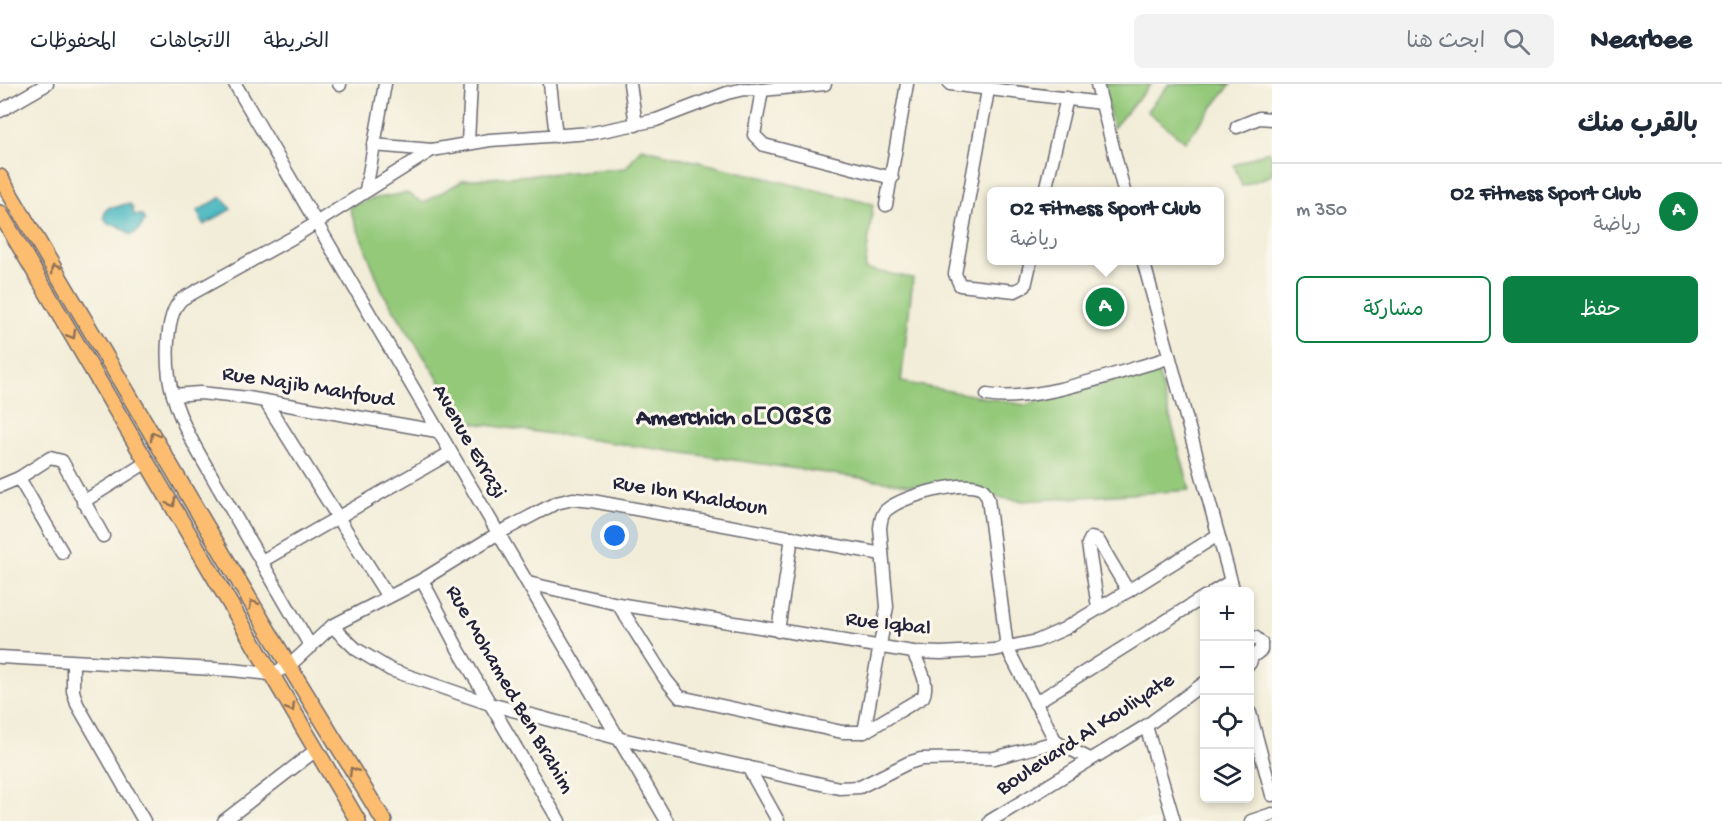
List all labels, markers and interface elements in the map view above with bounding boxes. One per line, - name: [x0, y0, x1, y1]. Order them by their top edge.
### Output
- search box: [1134, 14, 1554, 68]
- icon: search: [1500, 25, 1533, 58]
- text: Nearbee: [1590, 25, 1692, 58]
- text: ابحث هنا: [1406, 30, 1485, 56]
- text: المحفوظات: [30, 31, 116, 56]
- text: الاتجاهات: [149, 31, 231, 56]
- text: الخريطة: [264, 31, 329, 56]
- text: بالقرب منك: [1578, 111, 1698, 142]
- text: O2 Fitness Sport Club: [1450, 182, 1641, 208]
- popup: [987, 187, 1224, 265]
- text: O2 Fitness Sport Club: [1010, 197, 1201, 223]
- text: 350 m: [1296, 200, 1347, 223]
- text: A: [1673, 200, 1684, 223]
- text: رياضة: [1593, 215, 1641, 238]
- text: رياضة: [1010, 230, 1058, 253]
- one-way arrow: [51, 264, 62, 274]
- button: مشاركة: [1296, 276, 1491, 343]
- button: حفظ: [1503, 276, 1698, 343]
- pin: A: [1086, 284, 1124, 330]
- one-way arrow: [65, 329, 77, 339]
- street label: Rue Najib Mahfoud: [220, 362, 398, 415]
- street label: Avenue Errazi: [425, 380, 511, 504]
- district label: Amerchich ⴰⵎⵔⵛⵉⵛ: [635, 405, 832, 434]
- one-way arrow: [150, 432, 162, 442]
- street label: Rue Ibn Khaldoun: [610, 471, 770, 524]
- one-way arrow: [164, 497, 176, 507]
- your location: [600, 521, 629, 550]
- street label: Rue Mohamed Ben Brahim: [439, 581, 579, 799]
- map controls: [1200, 587, 1254, 803]
- button: +: [1200, 587, 1254, 641]
- one-way arrow: [249, 600, 260, 610]
- street label: Rue Iqbal: [844, 607, 932, 643]
- button: −: [1200, 641, 1254, 695]
- street label: Boulevard Al Kouliyate: [991, 667, 1180, 803]
- button: locate: [1200, 695, 1254, 749]
- one-way arrow: [284, 702, 296, 712]
- button: layers: [1200, 749, 1254, 803]
- one-way arrow: [349, 767, 361, 777]

